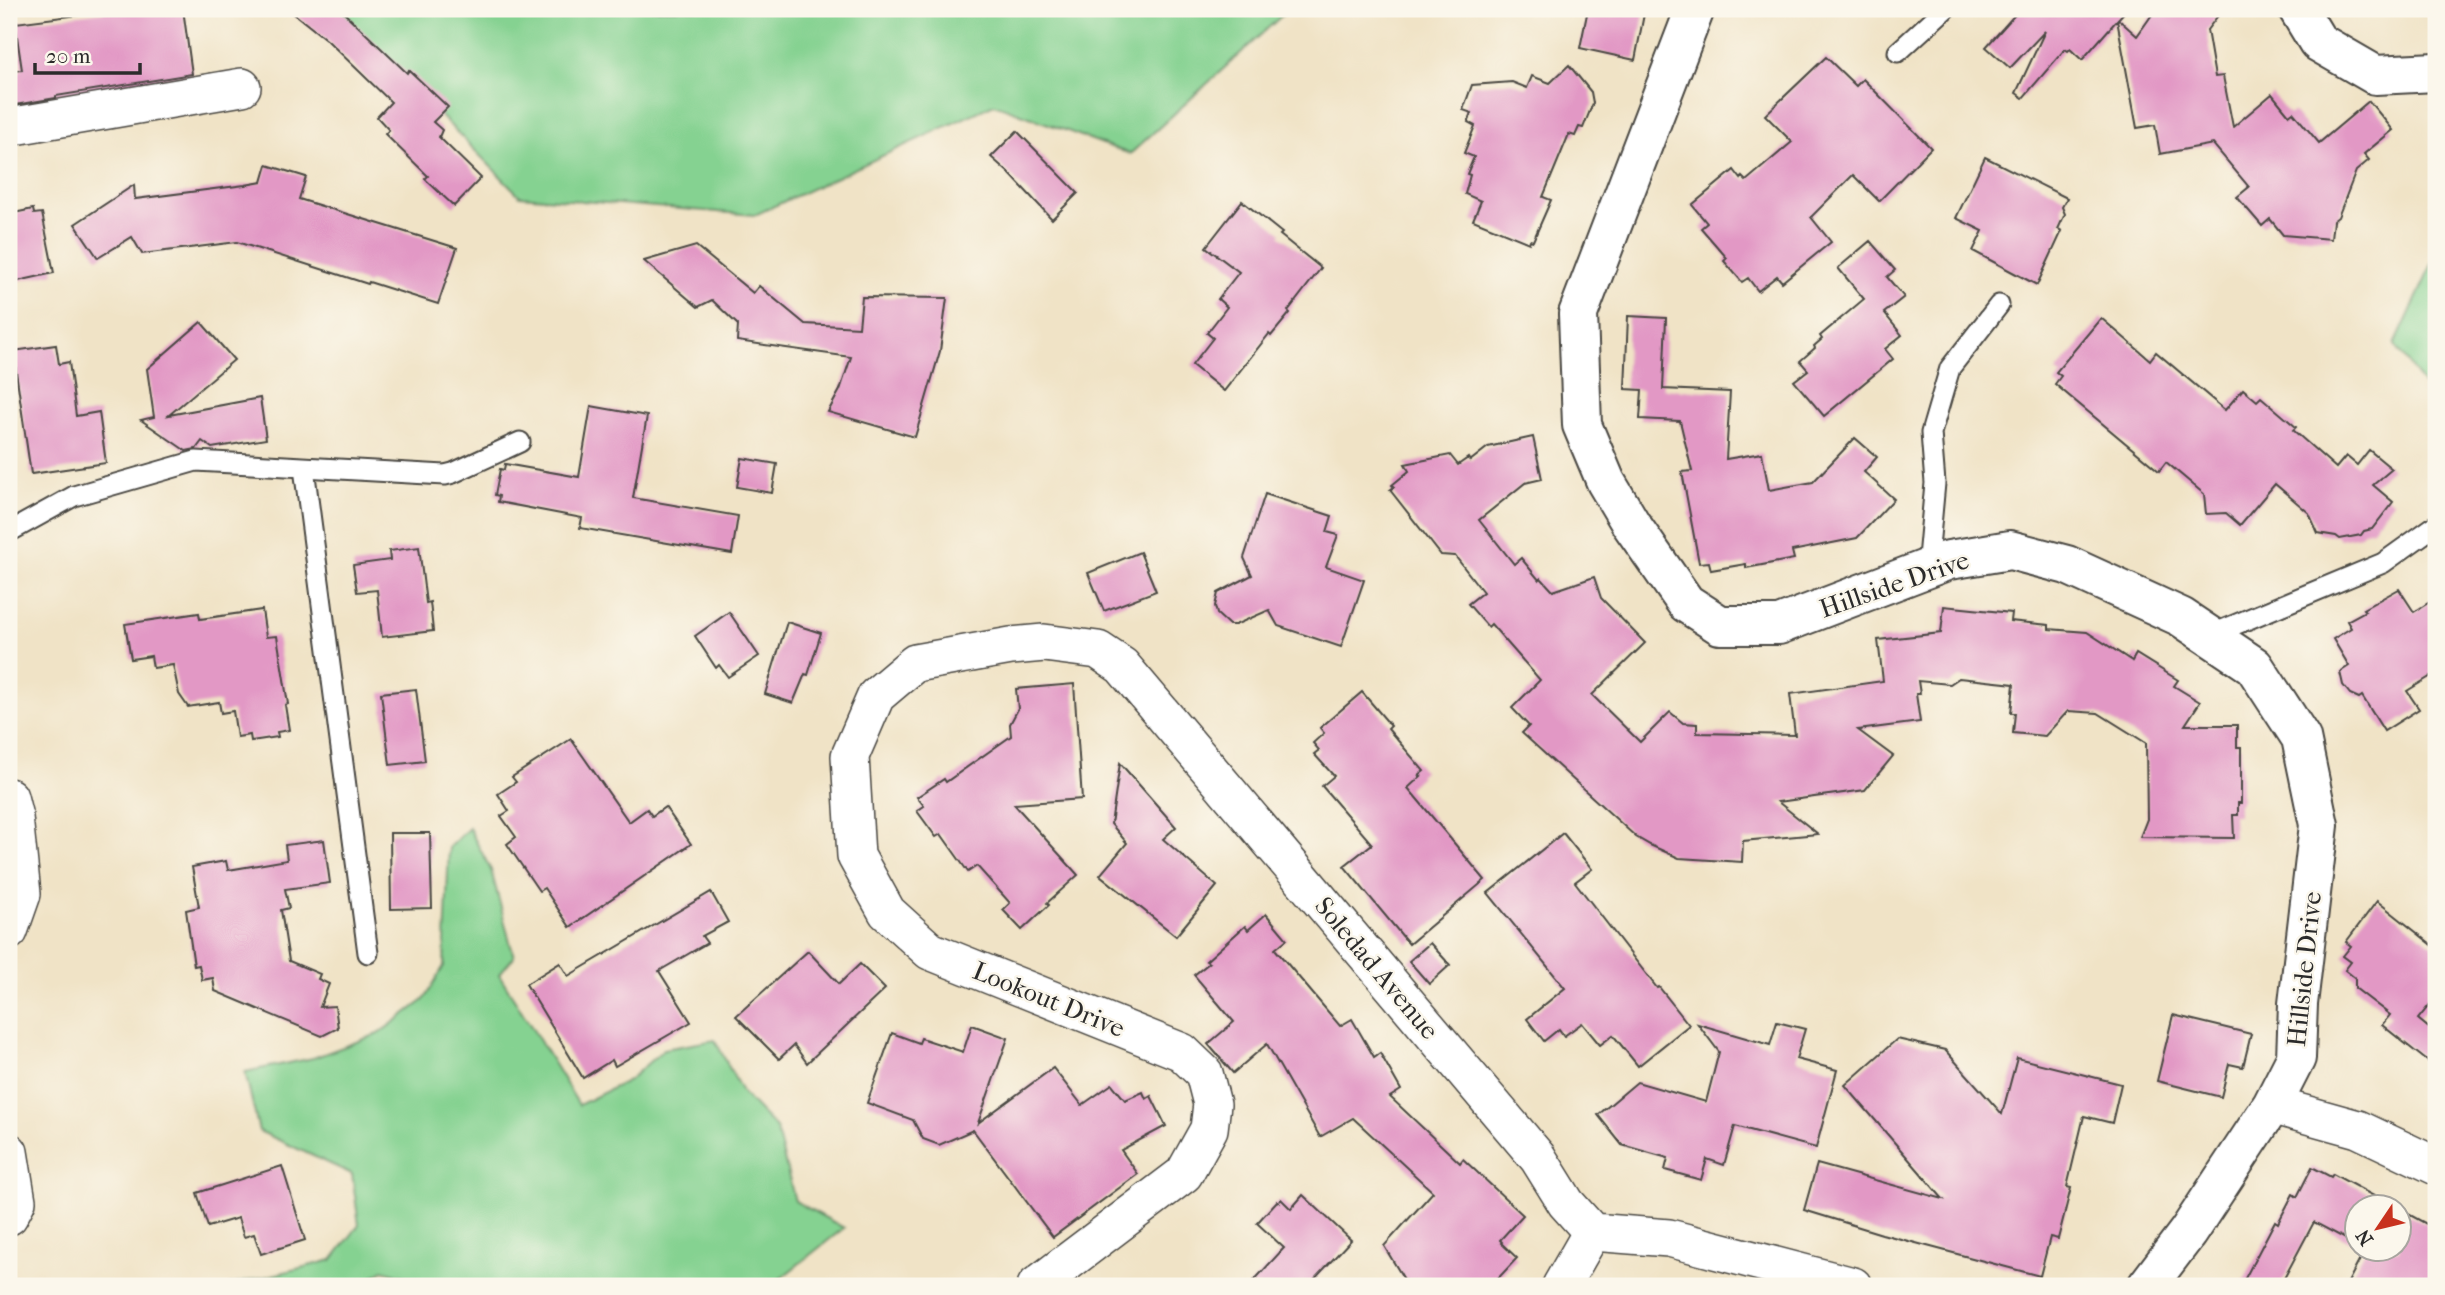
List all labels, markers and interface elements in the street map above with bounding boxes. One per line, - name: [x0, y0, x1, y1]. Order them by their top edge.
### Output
- scale bar: [35, 32, 140, 76]
- text: 20 m: [46, 44, 91, 68]
- street label: Hillside Drive: [1815, 544, 1973, 624]
- street label: Hillside Drive: [2281, 890, 2328, 1048]
- street label: Soledad Avenue: [1308, 891, 1445, 1046]
- street label: Lookout Drive: [968, 955, 1129, 1044]
- north arrow: [2344, 1194, 2414, 1264]
- text: N: [2351, 1224, 2378, 1249]

